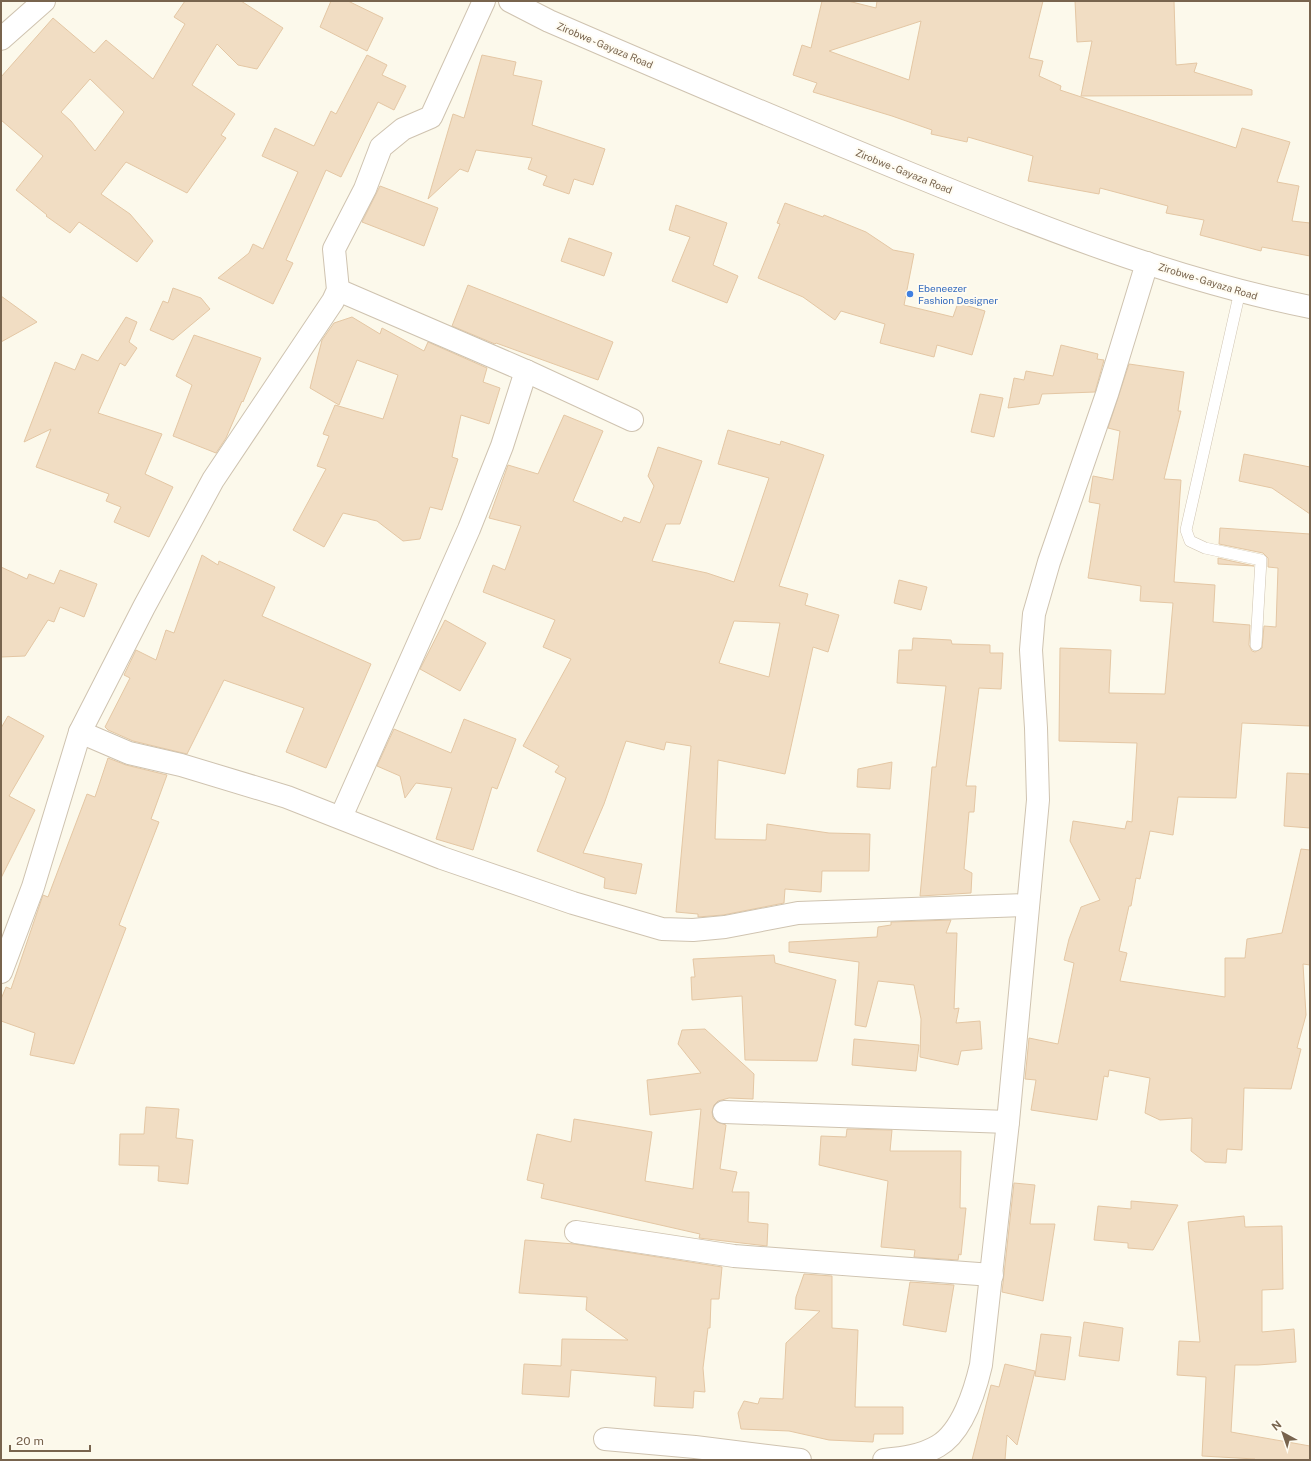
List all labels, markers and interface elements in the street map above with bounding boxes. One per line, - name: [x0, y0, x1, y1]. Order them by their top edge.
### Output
- street label: Zirobwe - Gayaza Road: [555, 19, 655, 71]
- street label: Zirobwe - Gayaza Road: [854, 146, 954, 196]
- street label: Zirobwe - Gayaza Road: [1157, 260, 1259, 302]
- place label: Ebeneezer Fashion Designer: [918, 282, 998, 306]
- marker: Ebeneezer Fashion Designer: [905, 289, 915, 299]
- north arrow: [1263, 1413, 1303, 1453]
- text: N: [1269, 1418, 1284, 1433]
- scale bar: [10, 1427, 90, 1453]
- text: 20 m: [16, 1434, 44, 1448]

